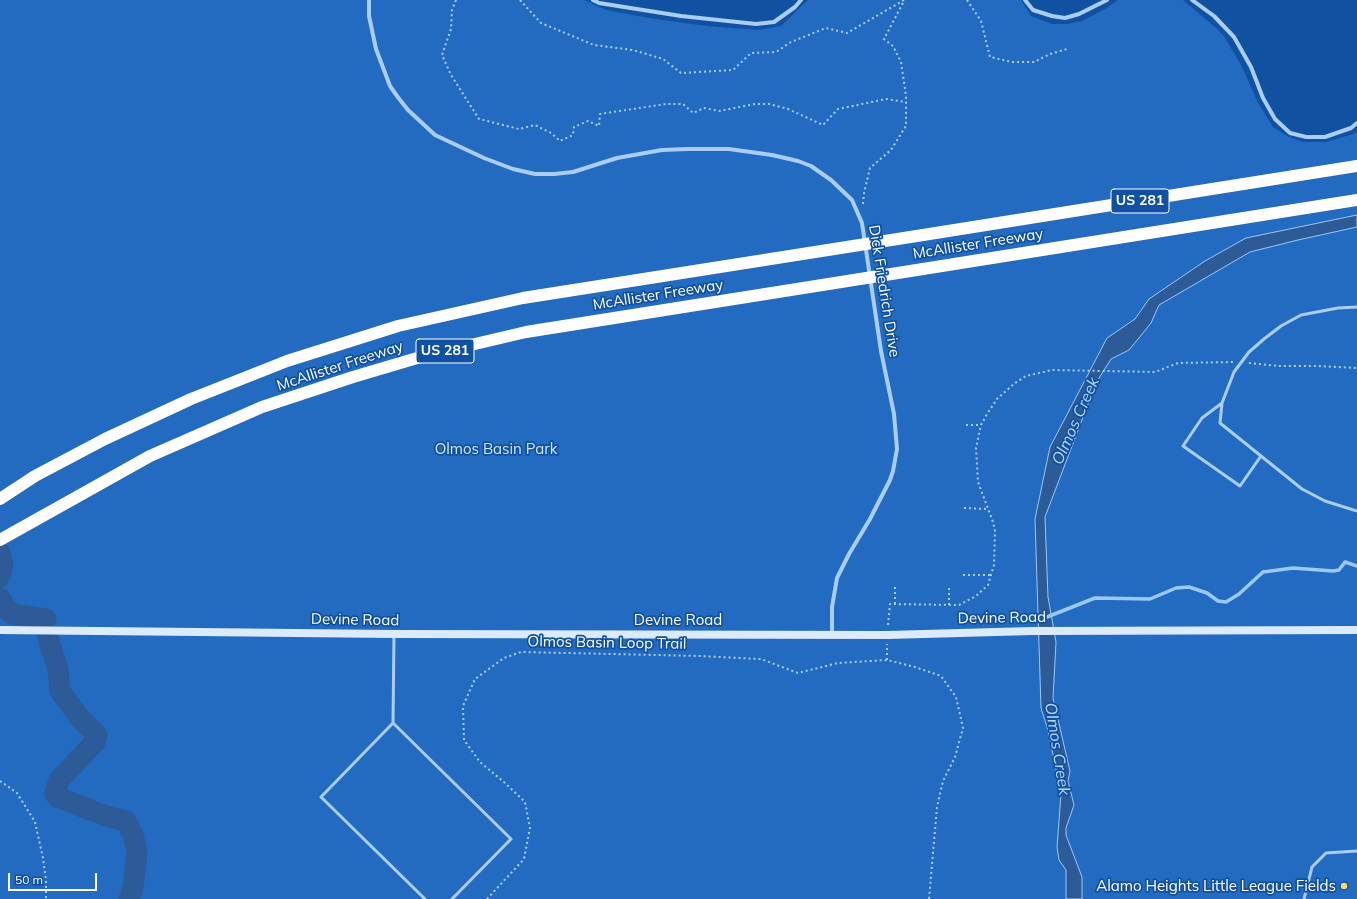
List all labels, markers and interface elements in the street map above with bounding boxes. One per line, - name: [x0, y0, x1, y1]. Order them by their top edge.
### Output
- road number: US 281: [1111, 189, 1169, 213]
- street label: Dick Friedrich Drive: [865, 224, 903, 358]
- street label: McAllister Freeway: [912, 225, 1044, 263]
- street label: McAllister Freeway: [592, 276, 724, 314]
- street label: McAllister Freeway: [275, 337, 405, 395]
- road number: US 281: [416, 339, 474, 363]
- water label: Olmos Creek: [1048, 374, 1104, 468]
- park label: Olmos Basin Park: [435, 440, 557, 458]
- street label: Devine Road: [958, 608, 1046, 628]
- street label: Devine Road: [311, 610, 399, 630]
- street label: Devine Road: [634, 611, 722, 629]
- street label: Olmos Basin Loop Trail: [527, 633, 687, 653]
- water label: Olmos Creek: [1040, 701, 1074, 797]
- scale bar: [10, 865, 99, 891]
- text: 50 m: [15, 872, 43, 887]
- place label: Alamo Heights Little League Fields: [1096, 877, 1336, 895]
- marker: Alamo Heights Little League Fields: [1339, 881, 1349, 891]

